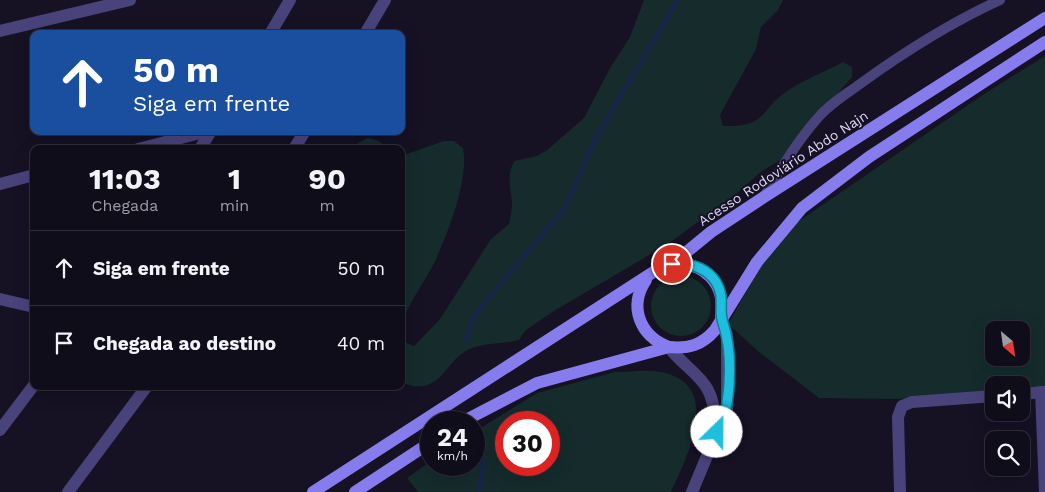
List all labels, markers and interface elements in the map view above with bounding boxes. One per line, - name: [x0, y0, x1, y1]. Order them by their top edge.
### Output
- text: 50 m: [133, 49, 219, 91]
- icon: ahead: [50, 50, 115, 115]
- text: Siga em frente: [133, 91, 290, 116]
- street label: Acesso Rodoviário Abdo Najn: [695, 107, 871, 229]
- text: 11:03: [89, 161, 161, 196]
- text: 1: [228, 161, 241, 196]
- text: 90: [308, 161, 346, 196]
- text: Chegada: [91, 196, 158, 215]
- text: min: [220, 196, 249, 215]
- text: m: [319, 196, 335, 215]
- pin: [651, 243, 693, 285]
- icon: arrive: [658, 250, 686, 278]
- icon: ahead: [50, 254, 78, 282]
- text: Siga em frente: [93, 257, 230, 280]
- text: 50 m: [338, 257, 385, 280]
- north arrow: [985, 321, 1030, 366]
- map controls: [985, 321, 1030, 476]
- icon: arrive: [50, 329, 78, 357]
- text: Chegada ao destino: [93, 332, 276, 355]
- text: 40 m: [337, 332, 385, 355]
- button: sound: [985, 376, 1030, 421]
- position arrow: [690, 405, 742, 457]
- speed limit sign: 30: [495, 411, 560, 476]
- text: 24: [437, 423, 468, 452]
- button: search: [985, 431, 1030, 476]
- text: km/h: [437, 449, 468, 463]

